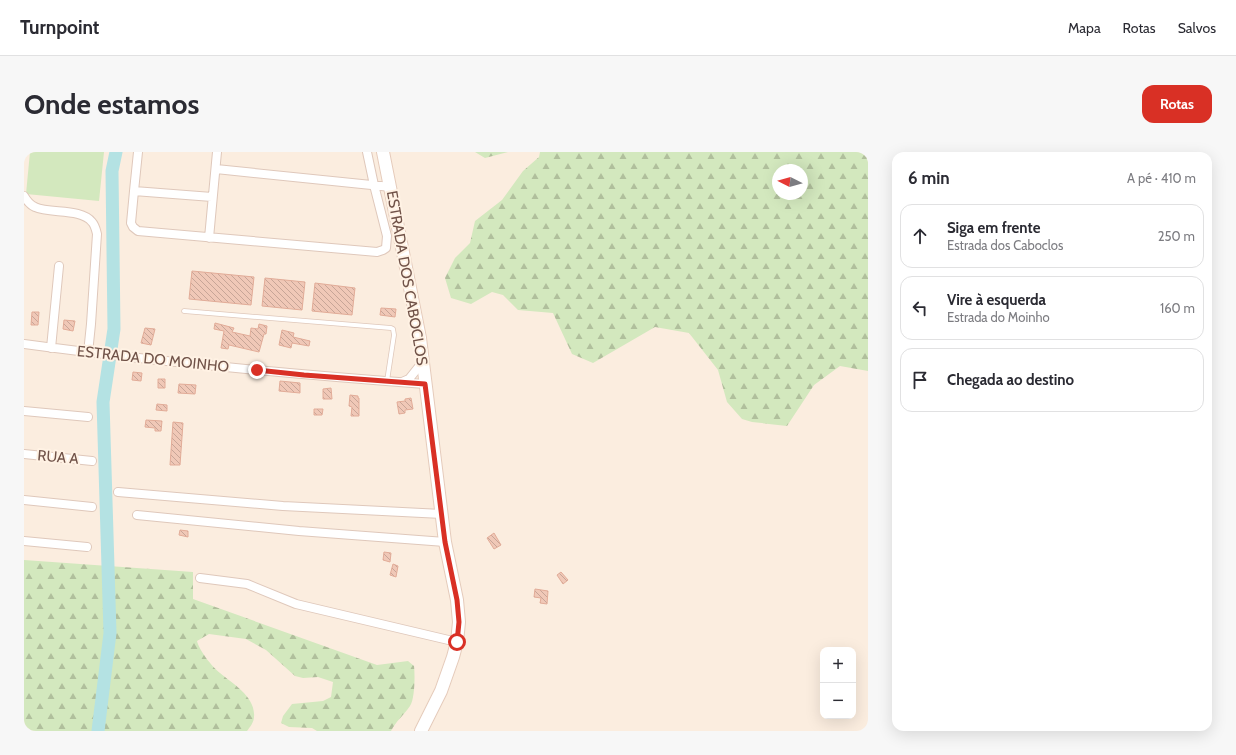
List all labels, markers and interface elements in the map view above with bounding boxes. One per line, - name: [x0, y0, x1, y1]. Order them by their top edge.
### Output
- text: Turnpoint: [20, 16, 99, 39]
- text: Mapa: [1068, 19, 1101, 37]
- text: Rotas: [1123, 19, 1156, 37]
- text: Salvos: [1178, 19, 1216, 37]
- button: Rotas: [1142, 85, 1212, 123]
- text: Onde estamos: [24, 87, 199, 121]
- north arrow: [772, 164, 808, 200]
- text: 6 min: [908, 168, 950, 188]
- text: A pé · 410 m: [1127, 170, 1196, 186]
- street label: ESTRADA DOS CABOCLOS: [383, 189, 431, 367]
- text: Siga em frente: [947, 219, 1040, 237]
- icon: ahead: [909, 225, 931, 247]
- text: 250 m: [1158, 228, 1195, 244]
- text: Estrada dos Caboclos: [947, 237, 1063, 253]
- text: Vire à esquerda: [947, 291, 1046, 309]
- icon: left: [909, 297, 931, 319]
- text: 160 m: [1160, 300, 1195, 316]
- text: Estrada do Moinho: [947, 309, 1050, 325]
- street label: ESTRADA DO MOINHO: [76, 342, 230, 376]
- route end: [248, 361, 266, 379]
- icon: arrive: [909, 369, 931, 391]
- text: Chegada ao destino: [947, 371, 1074, 389]
- street label: RUA A: [37, 446, 80, 468]
- route start: [448, 633, 466, 651]
- map controls: [820, 647, 856, 719]
- button: +: [820, 647, 856, 683]
- button: −: [820, 683, 856, 719]

